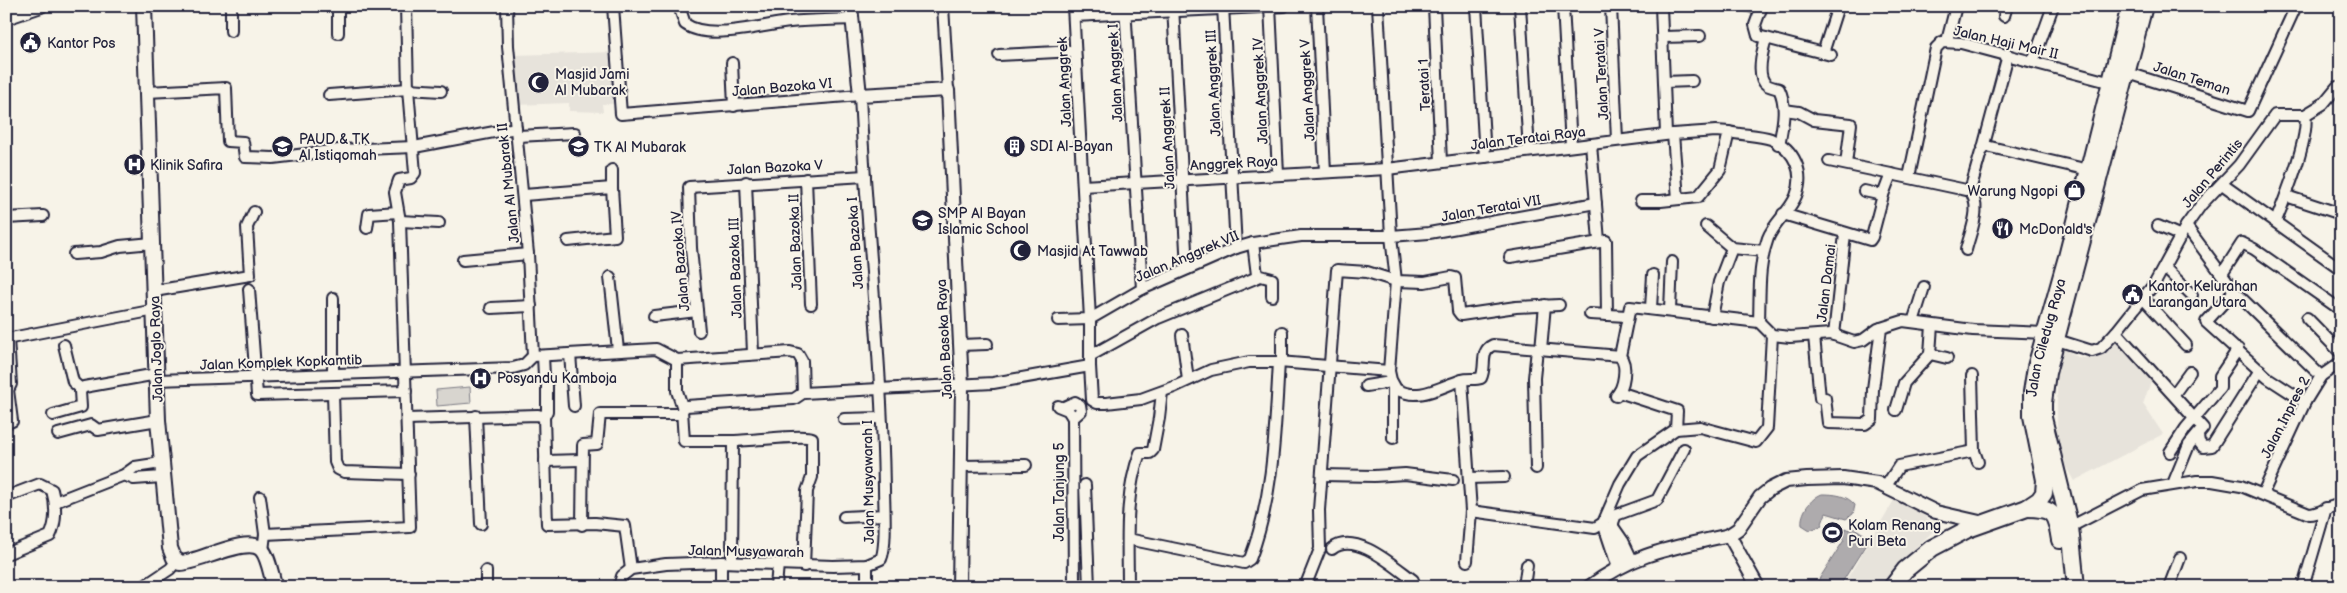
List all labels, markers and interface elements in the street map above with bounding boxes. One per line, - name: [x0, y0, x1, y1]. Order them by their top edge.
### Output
- street label: Jalan Haji Mair II: [1952, 22, 2060, 63]
- street label: Jalan Anggrek I: [1104, 23, 1127, 122]
- street label: Jalan Teratai V: [1591, 27, 1612, 120]
- street label: Jalan Anggrek III: [1202, 29, 1225, 137]
- public building icon: Kantor Pos: [19, 31, 43, 55]
- place label: Kantor Pos: [47, 35, 116, 52]
- street label: Jalan Anggrek: [1054, 36, 1075, 127]
- street label: Jalan Anggrek IV: [1249, 37, 1272, 145]
- street label: Jalan Anggrek V: [1296, 38, 1319, 141]
- street label: Teratai 1: [1415, 58, 1434, 112]
- street label: Jalan Teman: [2151, 58, 2233, 99]
- place label: Masjid Jami Al Mubarak: [555, 66, 629, 99]
- mosque icon: Masjid Jami Al Mubarak: [527, 70, 551, 94]
- street label: Jalan Bazoka VI: [731, 75, 833, 100]
- street label: Jalan Anggrek II: [1156, 86, 1179, 190]
- street label: Jalan Al Mubarak II: [494, 122, 523, 244]
- street label: Jalan Teratai Raya: [1470, 123, 1587, 154]
- place label: PAUD & TK Al Istiqomah: [299, 131, 377, 164]
- building icon: SDI Al-Bayan: [1002, 134, 1026, 158]
- school or university icon: PAUD & TK Al Istiqomah: [271, 135, 295, 159]
- school or university icon: TK Al Mubarak: [566, 135, 590, 159]
- street label: Jalan Perintis: [2179, 135, 2246, 211]
- place label: SDI Al-Bayan: [1030, 138, 1113, 155]
- place label: TK Al Mubarak: [594, 139, 686, 156]
- hospital icon: Klinik Safira: [122, 153, 146, 177]
- street label: Anggrek Raya: [1190, 153, 1279, 174]
- street label: Jalan Bazoka V: [727, 156, 824, 179]
- place label: Klinik Safira: [150, 157, 223, 174]
- shop icon: Warung Ngopi: [2062, 179, 2086, 203]
- place label: Warung Ngopi: [1968, 183, 2058, 200]
- street label: Jalan Teratai VII: [1440, 191, 1542, 226]
- street label: Jalan Bazoka II: [785, 193, 806, 291]
- street label: Jalan Bazoka I: [844, 196, 867, 290]
- place label: SMP Al Bayan Islamic School: [938, 205, 1029, 238]
- school or university icon: SMP Al Bayan Islamic School: [910, 209, 934, 233]
- street label: Jalan Bazoka IV: [668, 210, 693, 312]
- street label: Jalan Bazoka III: [725, 217, 746, 319]
- restaurant icon: McDonald's: [1991, 217, 2015, 241]
- place label: McDonald's: [2019, 221, 2093, 238]
- street label: Jalan Anggrek VII: [1133, 227, 1242, 286]
- mosque icon: Masjid At Tawwab: [1009, 239, 1033, 263]
- place label: Masjid At Tawwab: [1037, 243, 1148, 260]
- street label: Jalan Damai: [1813, 243, 1840, 323]
- street label: Jalan Ciledug Raya: [2024, 277, 2070, 397]
- place label: Kantor Kelurahan Larangan Utara: [2148, 278, 2258, 311]
- street label: Jalan Basoka Raya: [933, 279, 956, 399]
- public building icon: Kantor Kelurahan Larangan Utara: [2120, 282, 2144, 306]
- street label: Jalan Joglo Raya: [146, 295, 167, 402]
- street label: Jalan Komplek Kopkamtib: [199, 351, 363, 374]
- hospital icon: Posyandu Kamboja: [469, 366, 493, 390]
- place label: Posyandu Kamboja: [497, 370, 617, 387]
- street label: Jalan Inpres 2: [2257, 373, 2314, 461]
- street label: Jalan Musyawarah I: [859, 420, 878, 544]
- street label: Jalan Tanjung 5: [1051, 443, 1068, 541]
- place label: Kolam Renang Puri Beta: [1848, 517, 1941, 550]
- sports icon: Kolam Renang Puri Beta: [1820, 521, 1844, 545]
- street label: Jalan Musyawarah: [688, 542, 804, 561]

